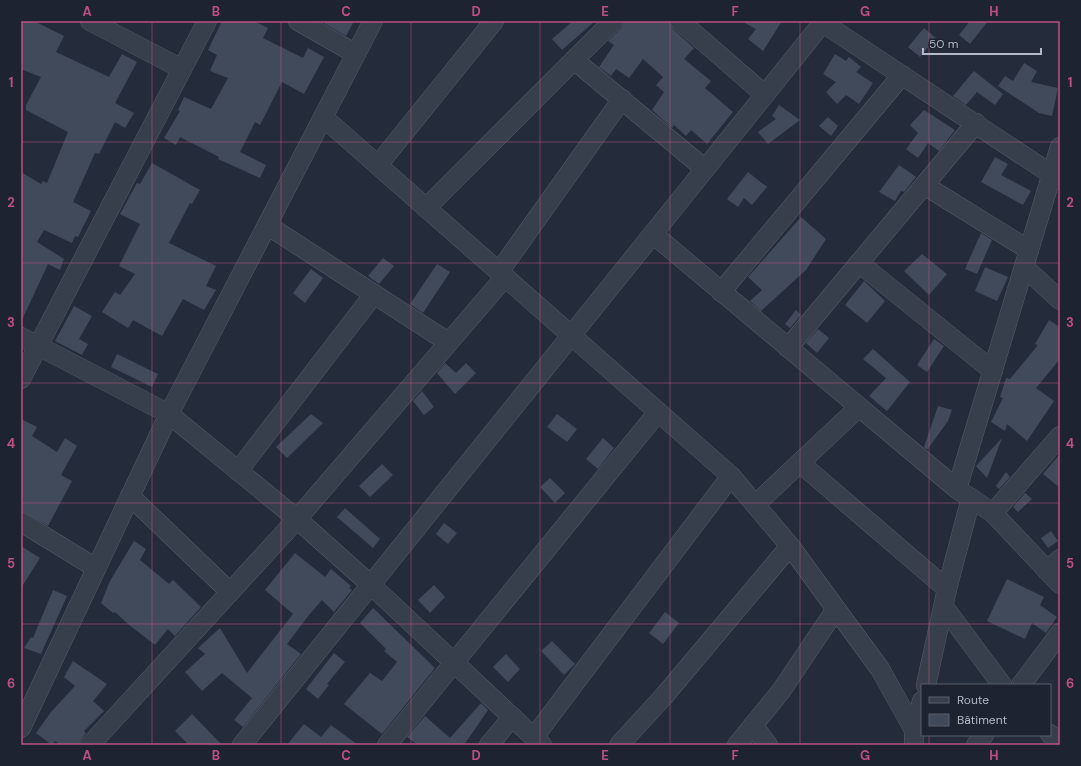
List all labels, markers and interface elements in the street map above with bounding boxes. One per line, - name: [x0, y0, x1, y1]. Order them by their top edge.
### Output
- text: A: [82, 3, 92, 20]
- text: B: [212, 3, 220, 20]
- text: C: [341, 3, 351, 20]
- text: D: [471, 3, 481, 20]
- text: E: [601, 3, 609, 20]
- text: F: [731, 3, 739, 20]
- text: G: [860, 3, 870, 20]
- text: H: [989, 3, 999, 20]
- scale bar: [923, 30, 1041, 56]
- text: 50 m: [929, 36, 958, 52]
- text: 1: [9, 74, 13, 91]
- text: 1: [1068, 74, 1072, 91]
- text: 2: [7, 194, 15, 211]
- text: 2: [1066, 194, 1074, 211]
- text: 3: [7, 314, 15, 331]
- text: 3: [1066, 314, 1074, 331]
- text: 4: [7, 435, 15, 452]
- text: 4: [1066, 435, 1074, 452]
- text: 5: [7, 555, 15, 572]
- text: 5: [1066, 555, 1074, 572]
- text: 6: [7, 675, 15, 692]
- text: 6: [1066, 675, 1074, 692]
- legend: [921, 684, 1051, 736]
- text: Route: [957, 692, 989, 708]
- text: Bâtiment: [957, 712, 1008, 728]
- text: A: [82, 747, 92, 764]
- text: B: [212, 747, 220, 764]
- text: C: [341, 747, 351, 764]
- text: D: [471, 747, 481, 764]
- text: E: [601, 747, 609, 764]
- text: F: [731, 747, 739, 764]
- text: G: [860, 747, 870, 764]
- text: H: [989, 747, 999, 764]

